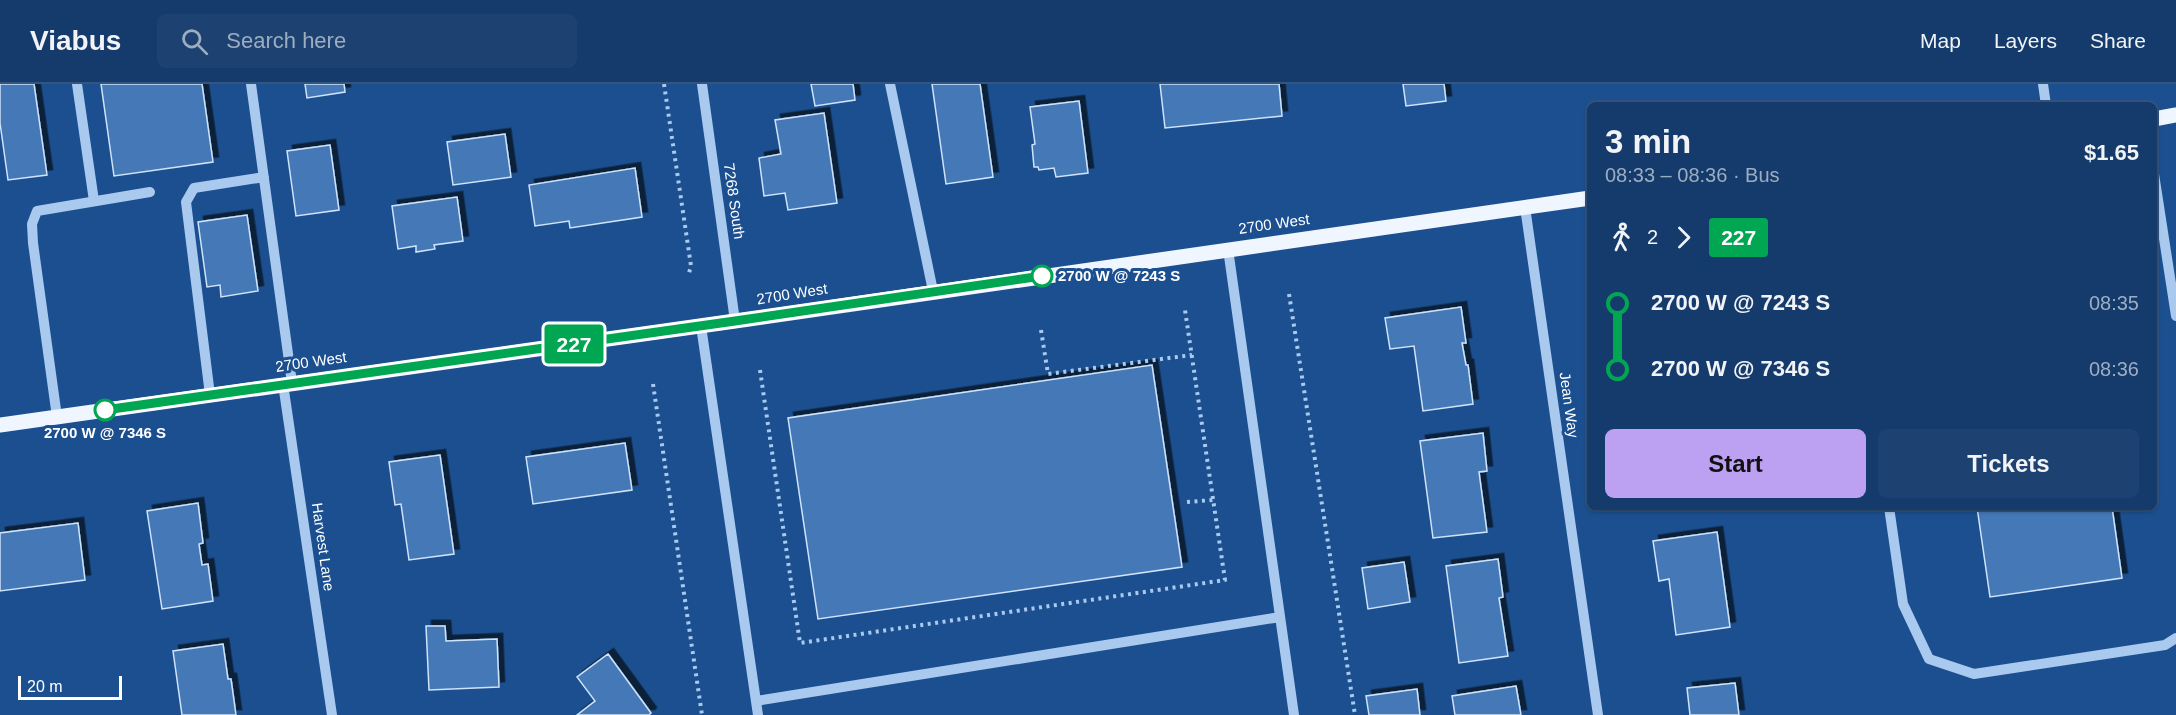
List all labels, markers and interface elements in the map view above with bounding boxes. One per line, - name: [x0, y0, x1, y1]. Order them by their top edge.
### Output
- search box: [157, 14, 577, 68]
- text: Viabus: [30, 25, 121, 56]
- icon: search: [178, 25, 211, 58]
- text: Search here: [226, 28, 346, 53]
- text: Map: [1920, 29, 1961, 52]
- text: Layers: [1994, 29, 2057, 52]
- text: Share: [2090, 29, 2146, 52]
- text: 3 min: [1605, 123, 1691, 160]
- text: $1.65: [2084, 140, 2139, 165]
- street label: 7268 South: [721, 162, 748, 240]
- text: 08:33 – 08:36 · Bus: [1605, 164, 1780, 186]
- street label: 2700 West: [1237, 210, 1311, 237]
- icon: walk: [1605, 221, 1638, 254]
- icon: forward: [1667, 221, 1700, 254]
- text: 2: [1647, 226, 1658, 248]
- text: 227: [1721, 226, 1756, 249]
- marker: 2700 W @ 7243 S: [1031, 265, 1053, 287]
- place label: 2700 W @ 7243 S: [1058, 267, 1180, 284]
- street label: 2700 West: [755, 279, 829, 307]
- text: 2700 W @ 7243 S: [1651, 290, 1830, 315]
- text: 08:35: [2089, 292, 2139, 314]
- line badge: 227: [540, 324, 608, 364]
- text: 227: [556, 333, 592, 356]
- street label: 2700 West: [274, 348, 348, 375]
- text: 2700 W @ 7346 S: [1651, 356, 1830, 381]
- text: 08:36: [2089, 358, 2139, 380]
- street label: Jean Way: [1556, 371, 1583, 439]
- marker: 2700 W @ 7346 S: [94, 399, 116, 421]
- place label: 2700 W @ 7346 S: [44, 424, 166, 441]
- button: Start: [1605, 429, 1866, 498]
- button: Tickets: [1878, 429, 2139, 498]
- street label: Harvest Lane: [309, 502, 338, 592]
- scale bar: [18, 673, 122, 700]
- text: 20 m: [27, 678, 63, 695]

